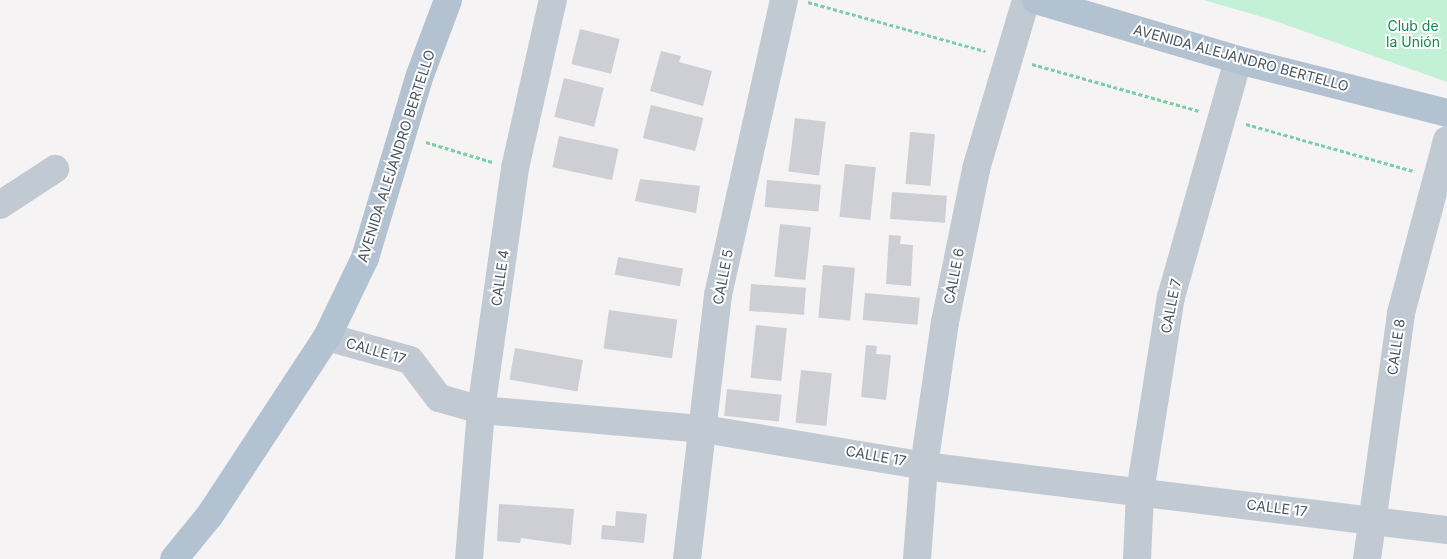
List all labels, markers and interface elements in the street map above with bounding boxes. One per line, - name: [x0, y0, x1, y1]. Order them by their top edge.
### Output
- park label: Club de la Unión: [1386, 18, 1440, 50]
- street label: AVENIDA ALEJANDRO BERTELLO: [1132, 21, 1350, 95]
- street label: AVENIDA ALEJANDRO BERTELLO: [354, 48, 438, 264]
- street label: CALLE 6: [940, 247, 968, 305]
- street label: CALLE 5: [709, 248, 737, 306]
- street label: CALLE 4: [488, 249, 512, 307]
- street label: CALLE 7: [1157, 277, 1185, 335]
- street label: CALLE 8: [1384, 318, 1408, 376]
- street label: CALLE 17: [344, 334, 408, 368]
- street label: CALLE 17: [844, 442, 908, 470]
- street label: CALLE 17: [1245, 496, 1309, 520]

